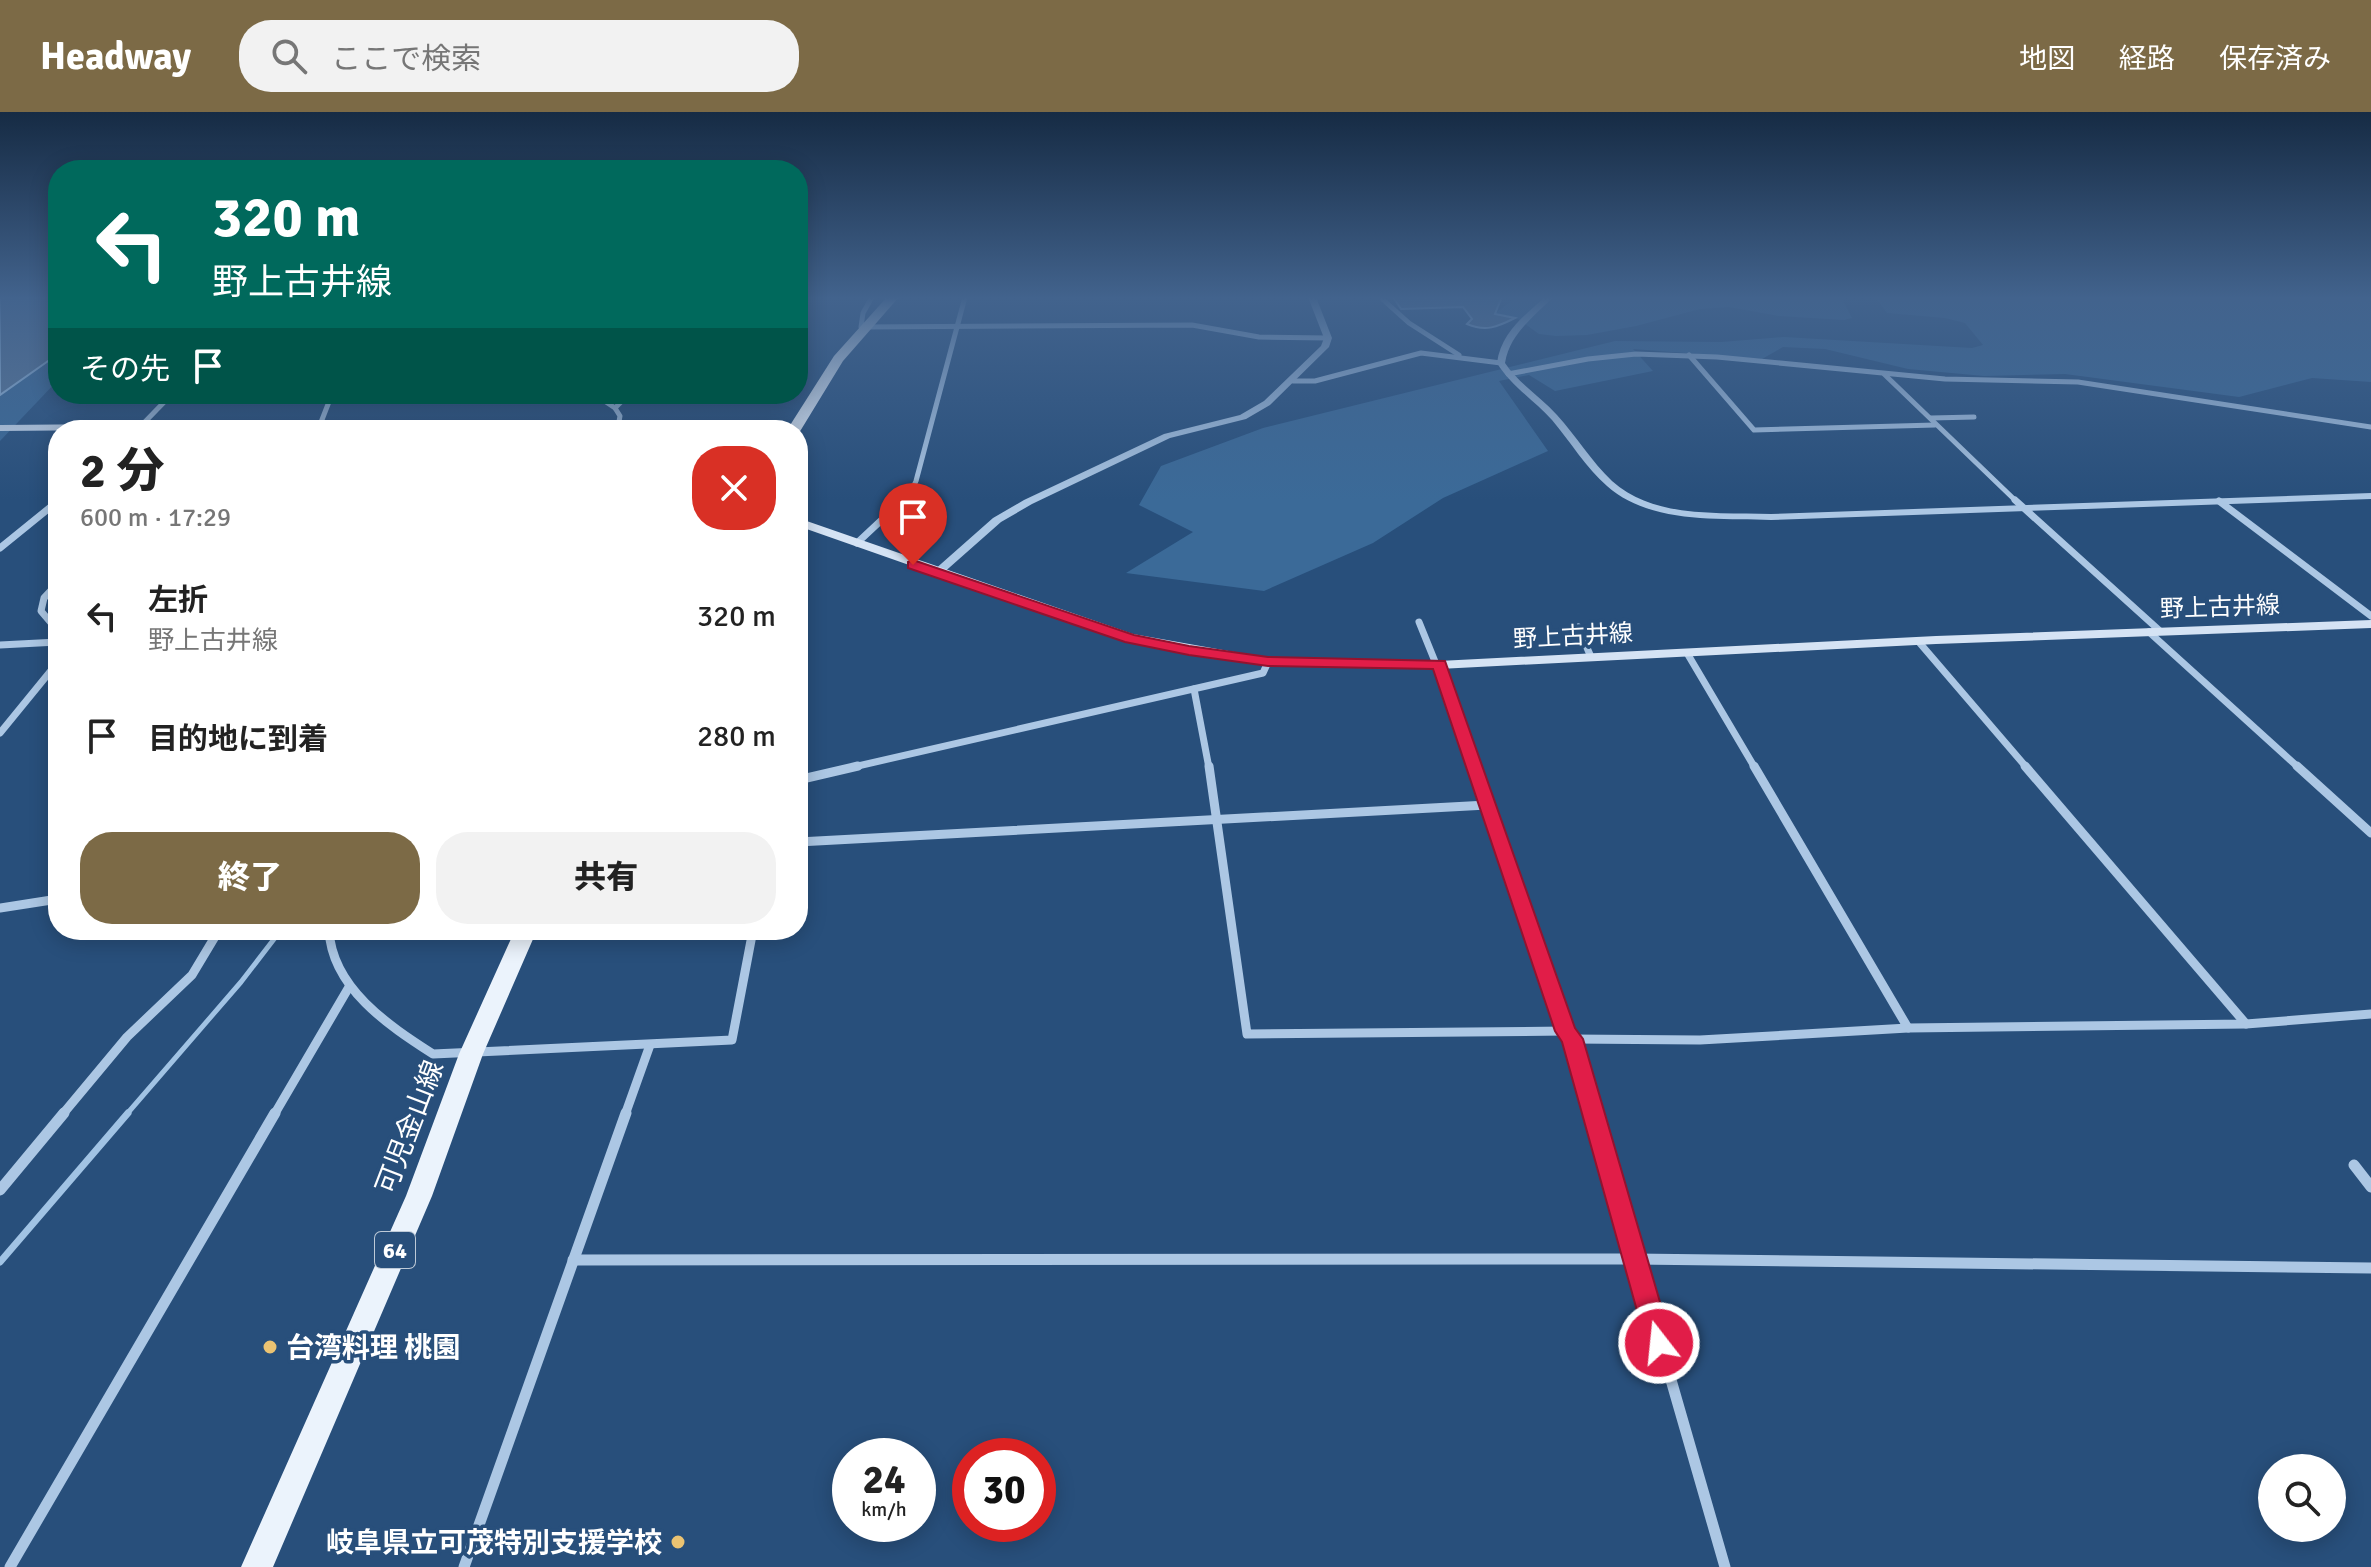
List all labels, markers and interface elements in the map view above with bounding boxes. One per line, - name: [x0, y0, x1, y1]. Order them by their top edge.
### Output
- search box: [239, 20, 799, 92]
- text: Headway: [40, 33, 191, 80]
- icon: search: [267, 34, 311, 78]
- text: ここで検索: [331, 41, 481, 78]
- text: 地図: [2019, 42, 2075, 76]
- text: 経路: [2119, 42, 2175, 76]
- text: 保存済み: [2219, 42, 2331, 76]
- text: 320 m: [212, 183, 360, 252]
- icon: left: [80, 192, 184, 296]
- text: 野上古井線: [212, 260, 392, 305]
- icon: arrive: [186, 344, 230, 388]
- text: その先: [80, 351, 170, 388]
- text: 2 分: [80, 442, 164, 501]
- button: close: [692, 446, 776, 530]
- pin: [879, 483, 947, 565]
- icon: arrive: [891, 495, 935, 539]
- text: 600 m · 17:29: [80, 502, 231, 534]
- text: 左折: [148, 582, 208, 619]
- street label: 野上古井線: [2160, 590, 2280, 624]
- icon: left: [80, 594, 124, 638]
- text: 320 m: [697, 598, 776, 635]
- street label: 野上古井線: [1512, 618, 1634, 654]
- text: 野上古井線: [148, 625, 278, 657]
- icon: arrive: [80, 714, 124, 758]
- text: 280 m: [697, 718, 776, 755]
- text: 目的地に到着: [148, 721, 328, 758]
- button: 終了: [80, 832, 420, 924]
- button: 共有: [436, 832, 776, 924]
- street label: 可児金山線: [369, 1056, 451, 1199]
- road number: 64: [375, 1232, 415, 1268]
- position arrow: [1617, 1301, 1701, 1385]
- place label: 台湾料理 桃園: [286, 1331, 460, 1365]
- marker: 台湾料理 桃園: [261, 1338, 279, 1356]
- speed limit sign: 30: [952, 1438, 1056, 1542]
- map controls: [2258, 1454, 2346, 1542]
- button: search: [2258, 1454, 2346, 1542]
- text: 24: [862, 1455, 906, 1505]
- text: km/h: [861, 1497, 907, 1522]
- place label: 岐阜県立可茂特別支援学校: [326, 1526, 662, 1560]
- marker: 岐阜県立可茂特別支援学校: [669, 1533, 687, 1551]

